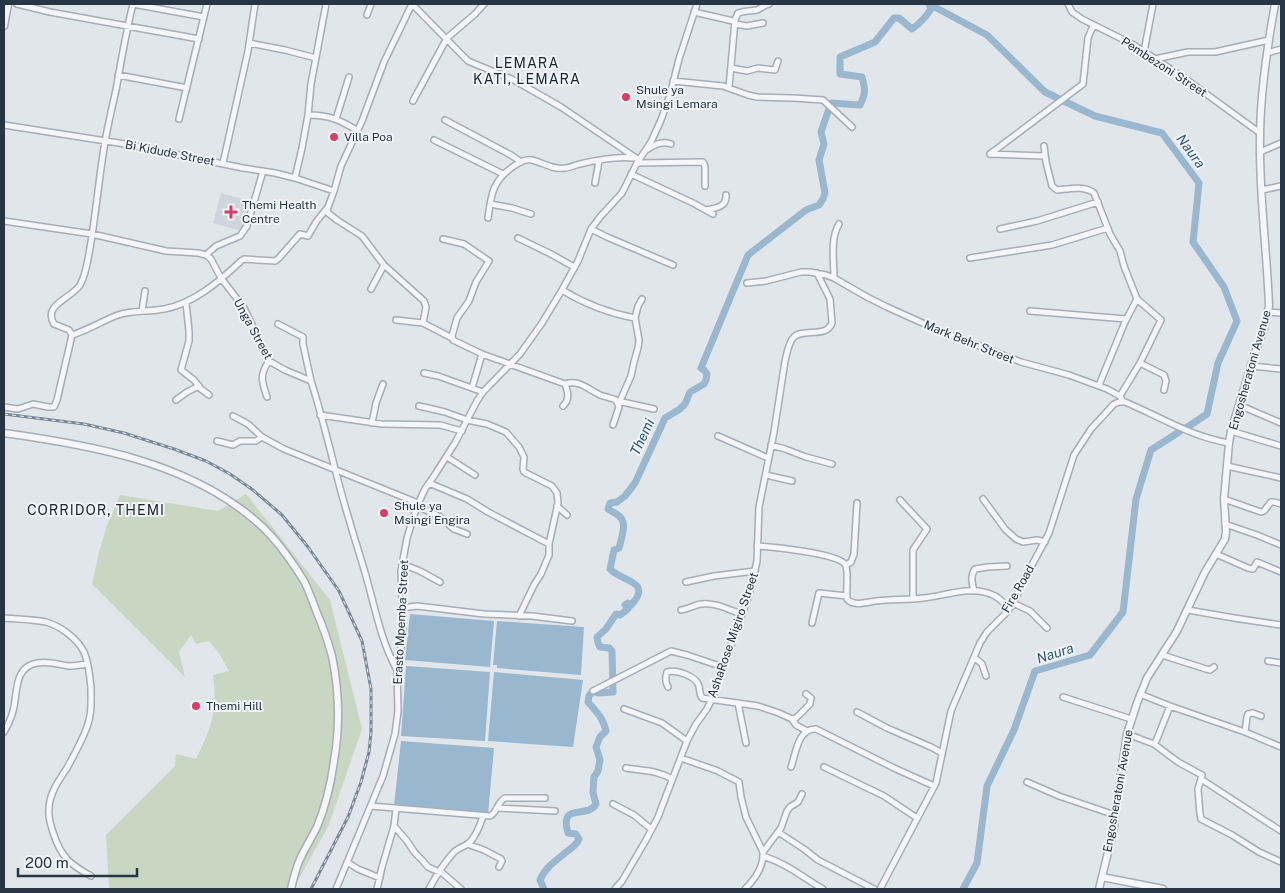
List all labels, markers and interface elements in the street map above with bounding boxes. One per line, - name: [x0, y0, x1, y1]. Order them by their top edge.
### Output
- street label: Pembezoni Street: [1119, 34, 1210, 100]
- district label: LEMARA KATI, LEMARA: [473, 55, 581, 87]
- place label: Shule ya Msingi Lemara: [636, 83, 718, 111]
- marker: Shule ya Msingi Lemara: [620, 91, 632, 103]
- place label: Villa Poa: [344, 130, 393, 144]
- marker: Villa Poa: [328, 131, 340, 143]
- water label: Naura: [1173, 131, 1209, 171]
- street label: Bi Kidude Street: [124, 137, 216, 169]
- place label: Themi Health Centre: [242, 198, 316, 226]
- marker: Themi Health Centre: [224, 205, 238, 219]
- street label: Unga Street: [231, 296, 276, 362]
- street label: Engosheratoni Avenue: [1226, 308, 1274, 432]
- street label: Mark Behr Street: [922, 318, 1016, 367]
- water label: Themi: [627, 416, 658, 458]
- place label: Shule ya Msingi Engira: [394, 499, 470, 527]
- district label: CORRIDOR, THEMI: [27, 502, 165, 518]
- marker: Shule ya Msingi Engira: [378, 507, 390, 519]
- street label: Erasto Mpemba Street: [391, 559, 411, 685]
- street label: Fire Road: [999, 563, 1037, 615]
- street label: AshaRose Migiro Street: [705, 570, 761, 700]
- water label: Naura: [1034, 640, 1076, 666]
- place label: Themi Hill: [206, 699, 263, 713]
- marker: Themi Hill: [190, 700, 202, 712]
- street label: Engosheratoni Avenue: [1100, 728, 1136, 853]
- scale bar: [18, 846, 136, 878]
- text: 200 m: [25, 854, 69, 871]

